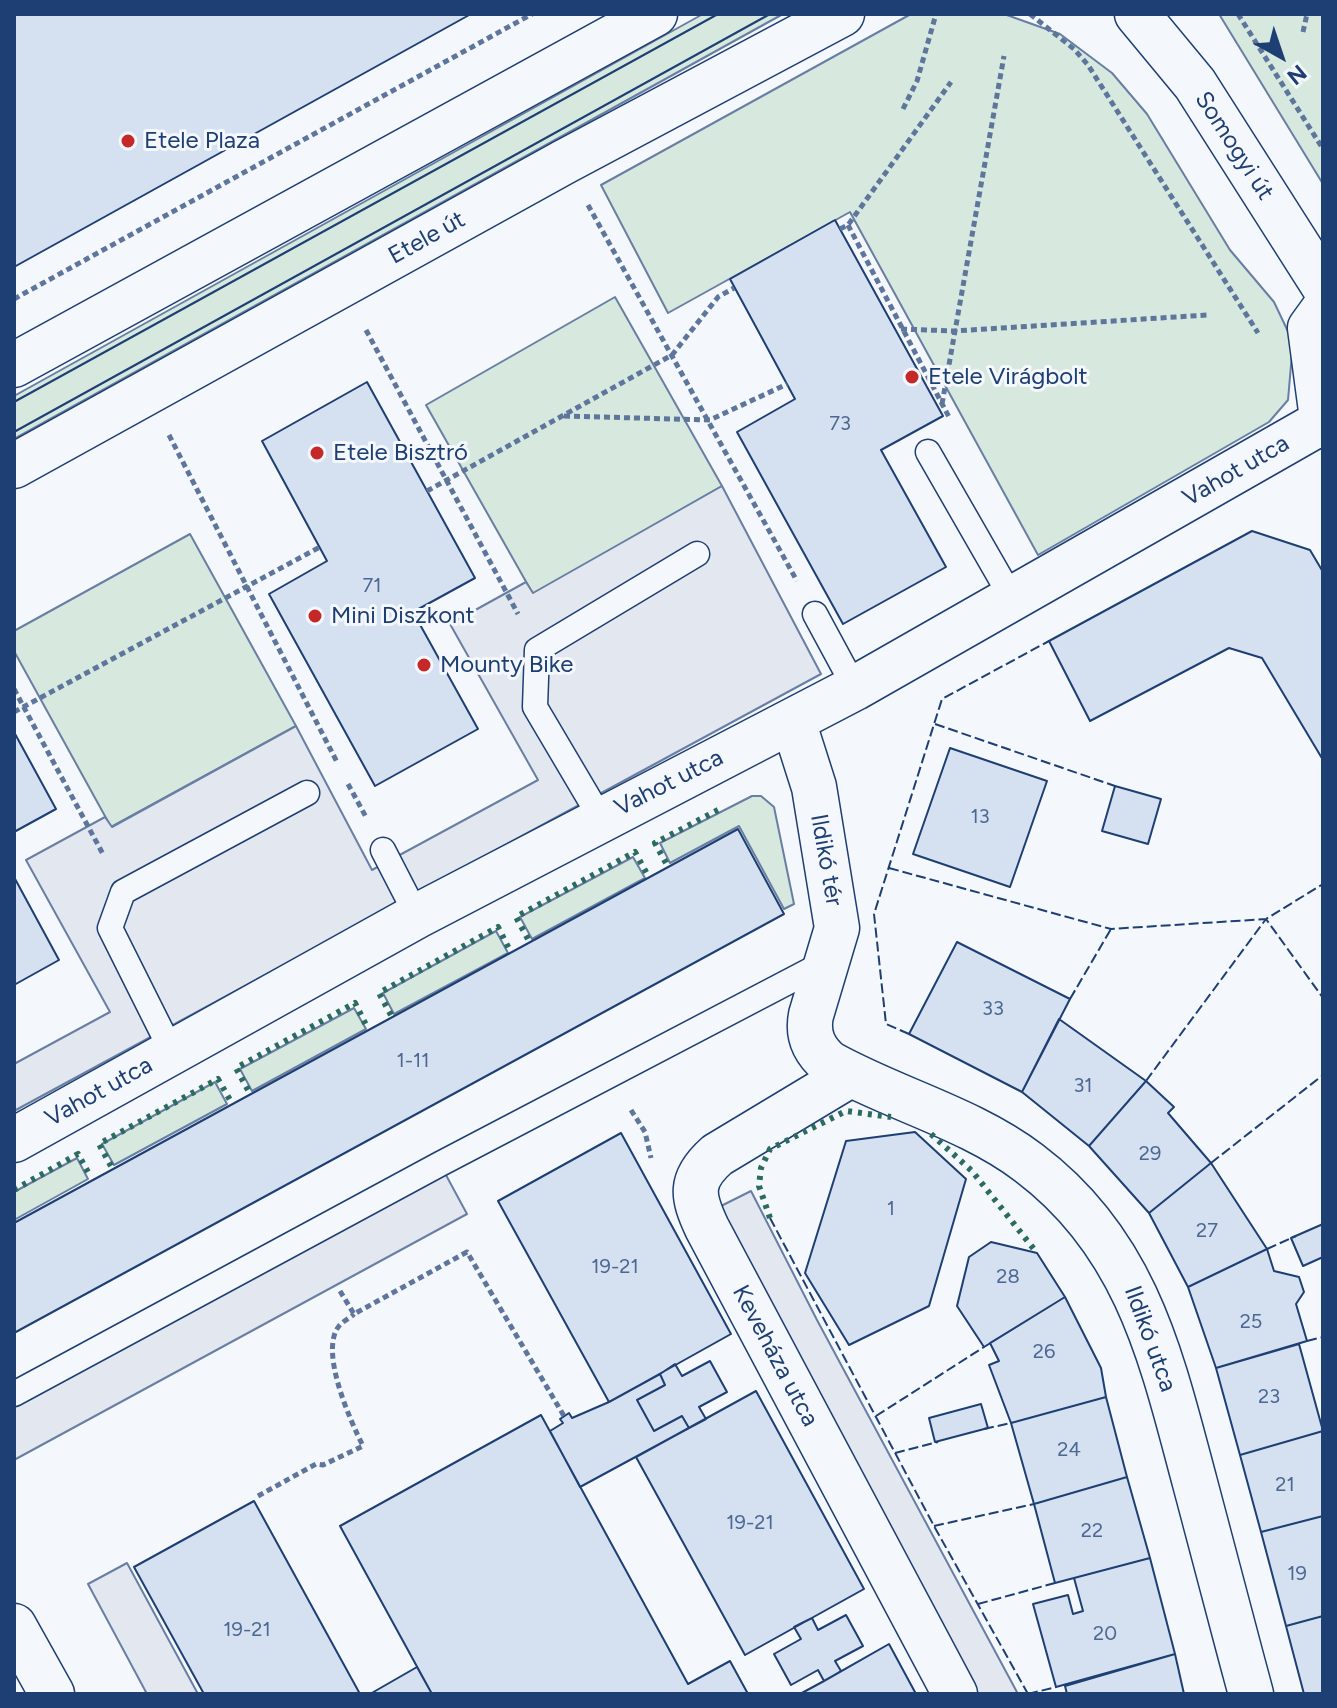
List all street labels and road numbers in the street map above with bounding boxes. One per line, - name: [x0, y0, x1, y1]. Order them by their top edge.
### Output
- street label: Somogyi út: [1188, 86, 1280, 206]
- street label: Etele út: [384, 205, 470, 271]
- street label: Vahot utca: [1178, 429, 1294, 513]
- street label: Vahot utca: [610, 743, 728, 823]
- street label: Ildikó tér: [804, 812, 848, 908]
- street label: Vahot utca: [40, 1051, 158, 1133]
- street label: Keveháza utca: [726, 1280, 824, 1432]
- street label: Ildikó utca: [1118, 1282, 1182, 1396]

